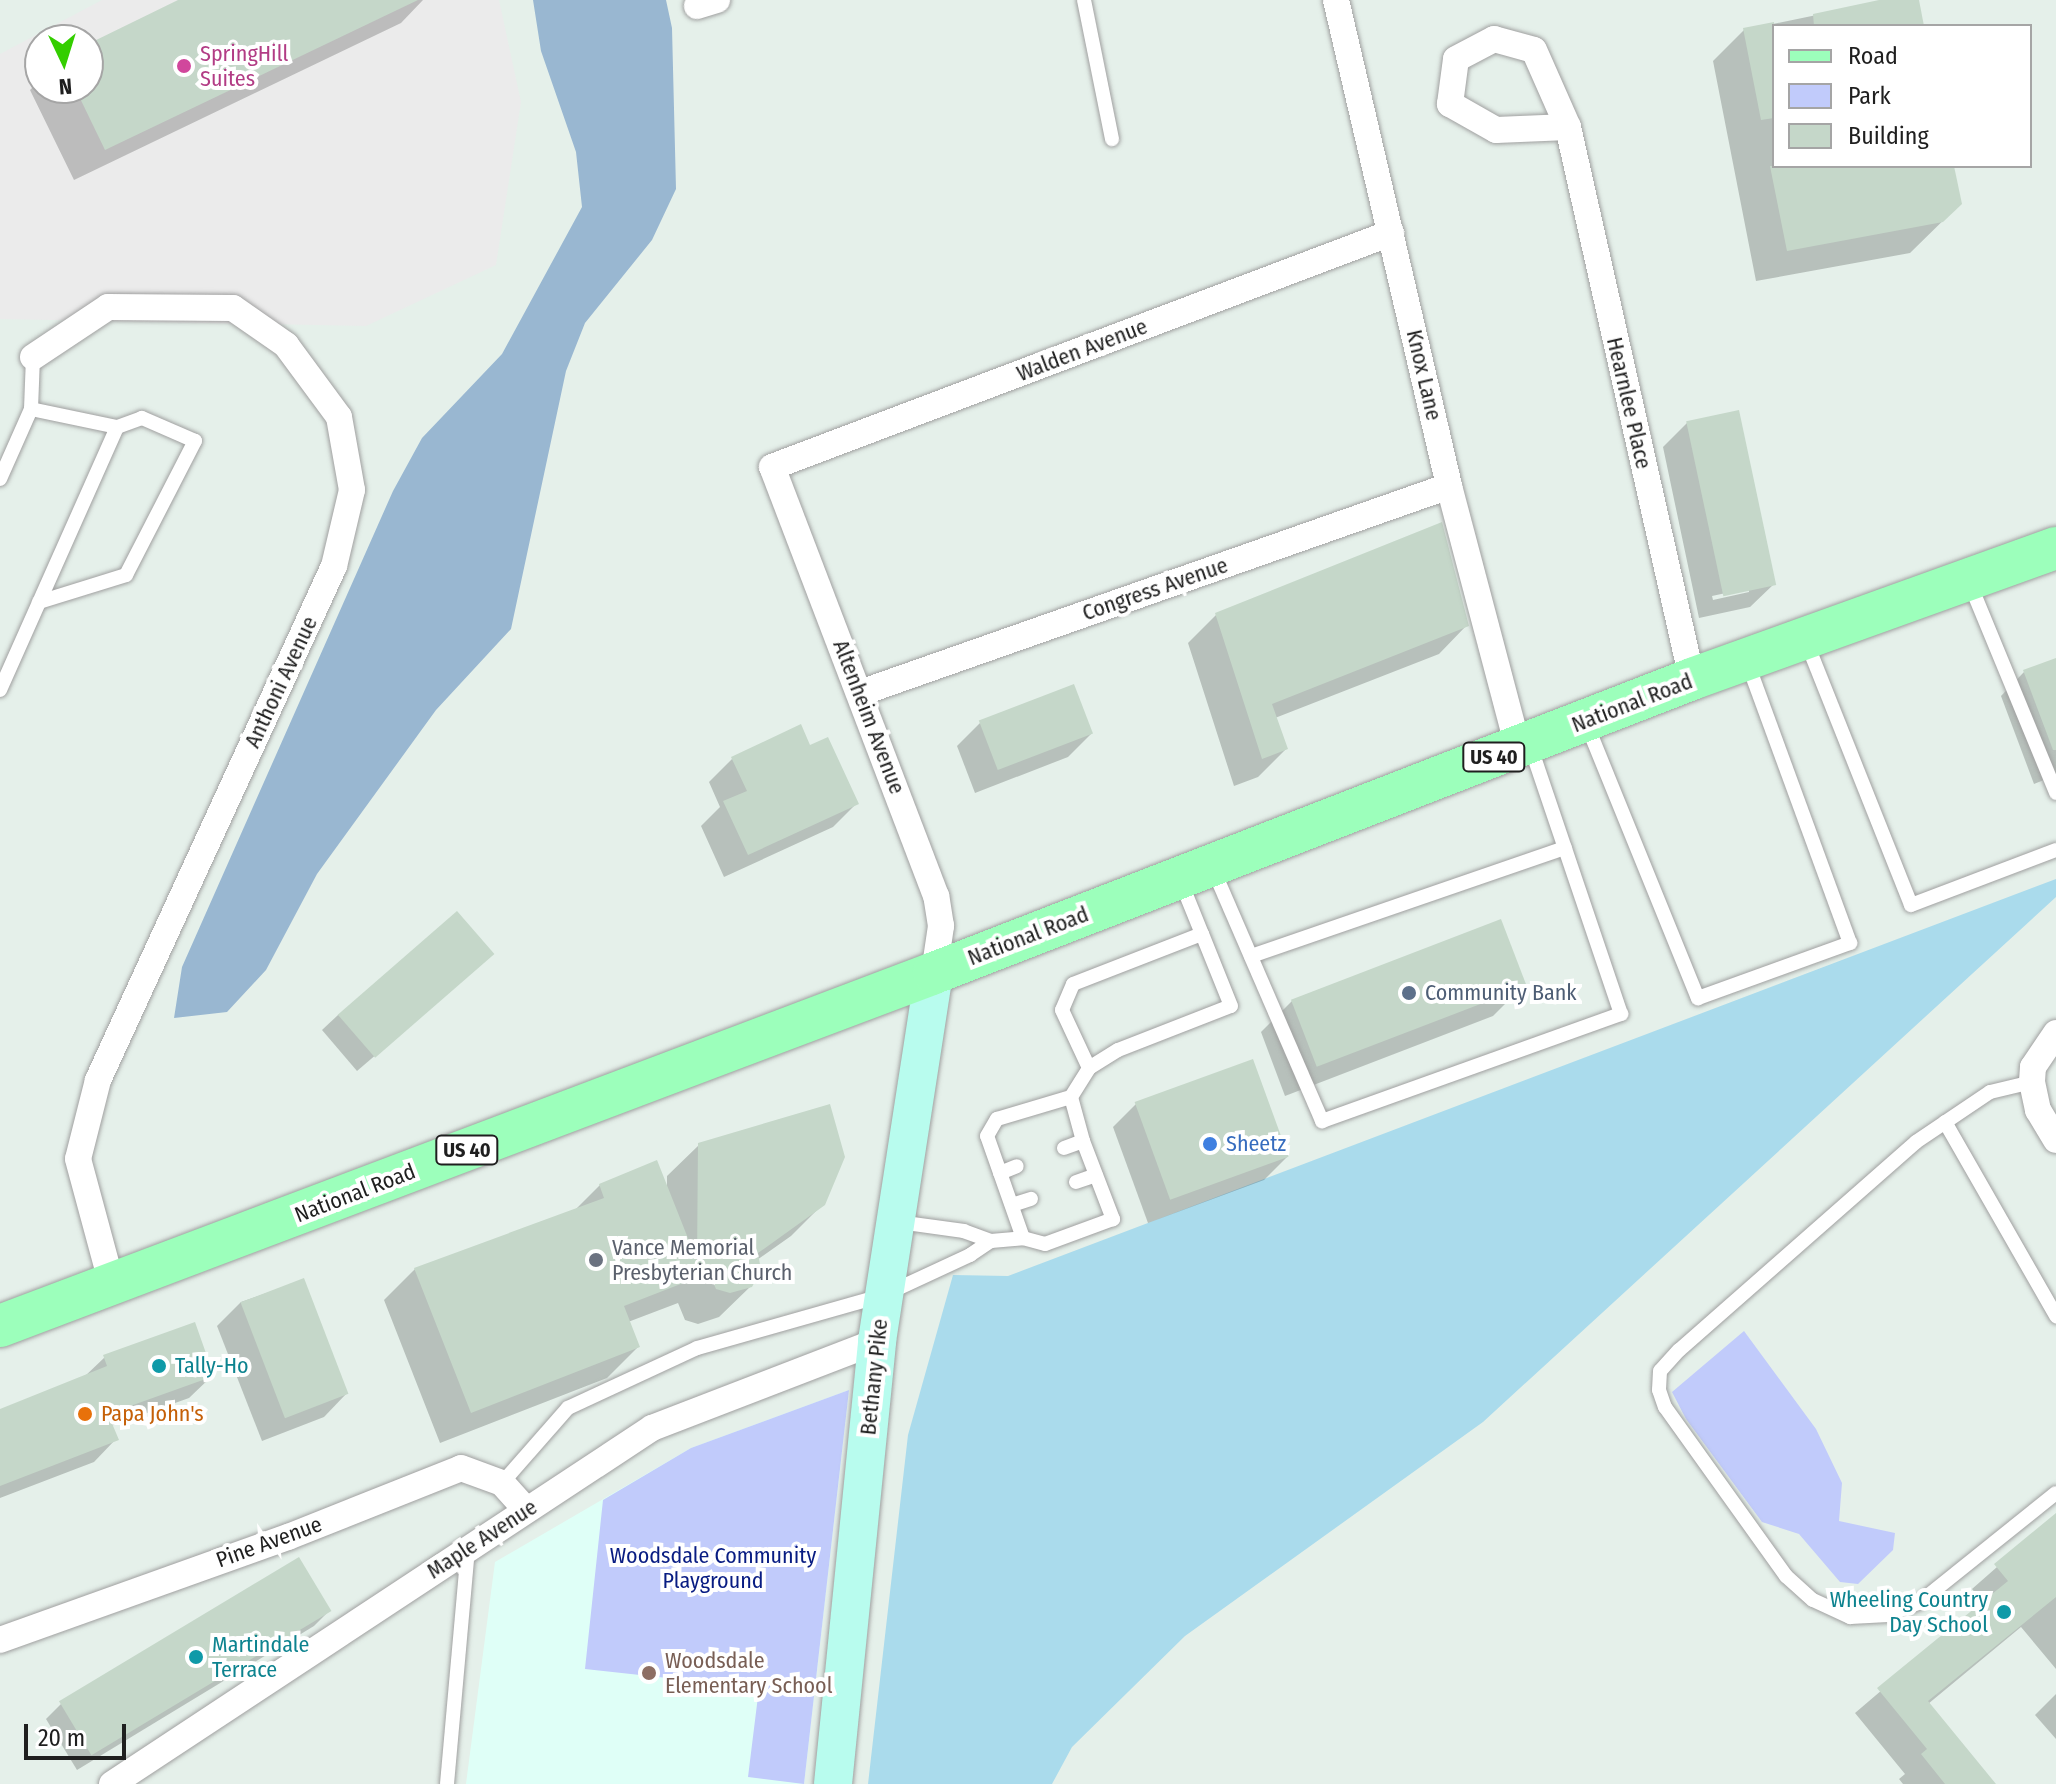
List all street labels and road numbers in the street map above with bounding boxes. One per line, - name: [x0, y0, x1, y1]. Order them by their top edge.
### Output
- street label: Walden Avenue: [1013, 313, 1151, 387]
- street label: Knox Lane: [1401, 327, 1447, 423]
- street label: Hearnlee Place: [1601, 335, 1657, 471]
- street label: Congress Avenue: [1079, 552, 1231, 626]
- street label: Anthoni Avenue: [239, 612, 323, 752]
- street label: Altenheim Avenue: [827, 636, 911, 798]
- street label: National Road: [1568, 668, 1696, 738]
- road number: US 40: [1462, 741, 1526, 773]
- street label: National Road: [964, 901, 1092, 971]
- road number: US 40: [435, 1134, 499, 1166]
- street label: National Road: [291, 1158, 419, 1228]
- street label: Bethany Pike: [855, 1318, 893, 1436]
- street label: Maple Avenue: [422, 1494, 542, 1584]
- street label: Pine Avenue: [212, 1511, 326, 1573]

